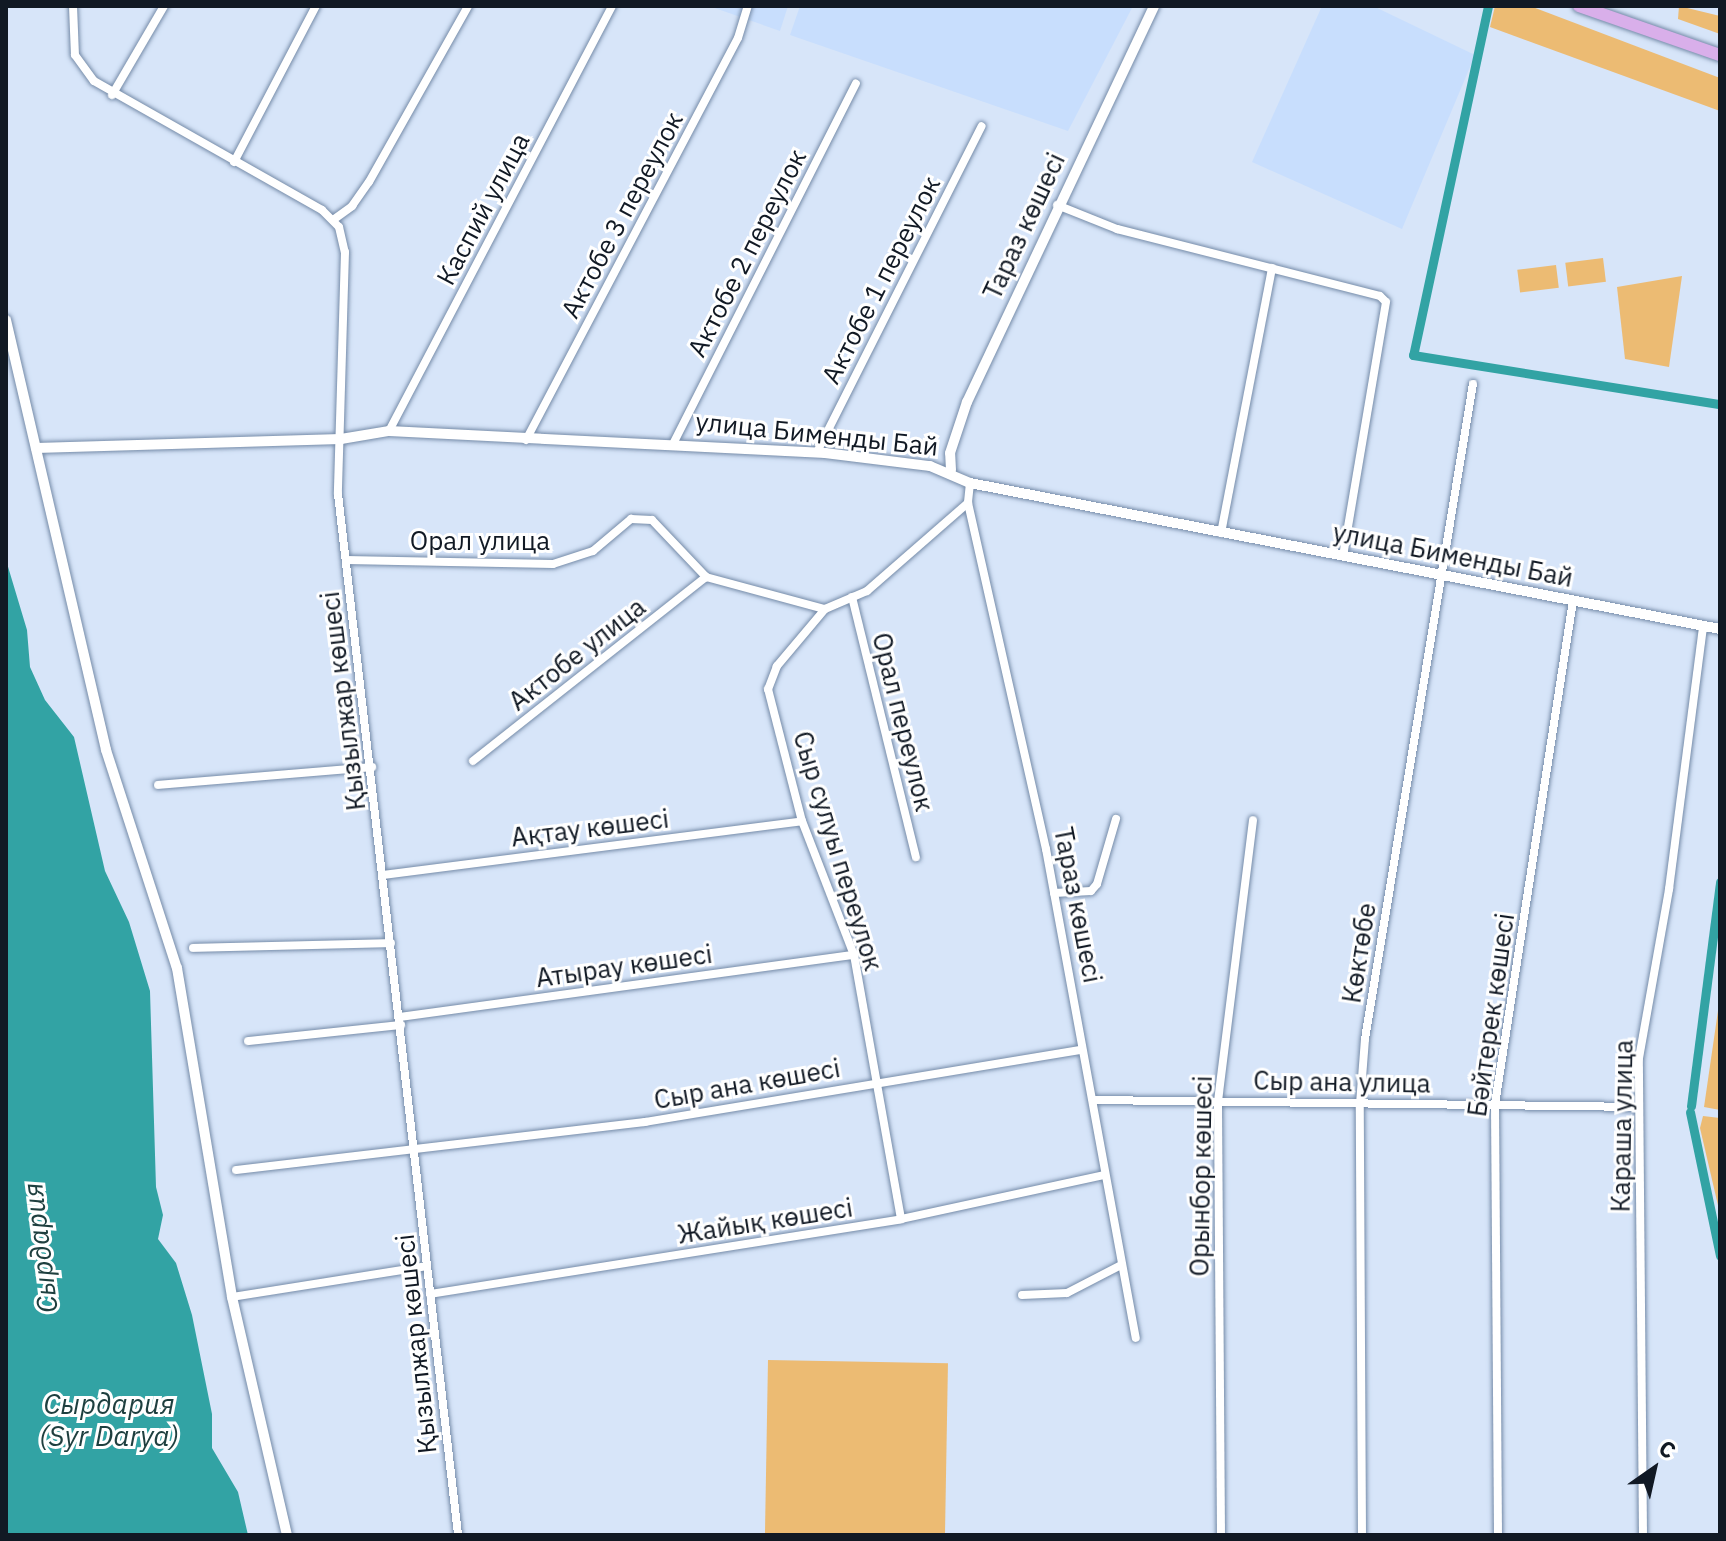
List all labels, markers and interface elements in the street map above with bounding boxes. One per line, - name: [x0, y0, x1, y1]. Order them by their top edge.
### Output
- street label: Актобе 3 переулок: [554, 107, 690, 323]
- street label: Каспий улица: [430, 128, 536, 290]
- street label: Актобе 2 переулок: [681, 144, 813, 362]
- street label: Тараз көшесі: [976, 148, 1072, 304]
- street label: Актобе 1 переулок: [815, 171, 947, 389]
- street label: улица Бименды Бай: [694, 406, 940, 462]
- street label: улица Бименды Бай: [1330, 516, 1576, 594]
- street label: Орал улица: [410, 525, 550, 557]
- street label: Қызылжар көшесі: [314, 590, 372, 812]
- street label: Актобе улица: [503, 591, 651, 717]
- street label: Орал переулок: [866, 629, 940, 815]
- street label: Сыр сулуы переулок: [787, 727, 889, 975]
- street label: Ақтау көшесі: [509, 803, 671, 853]
- street label: Тараз көшесі: [1048, 824, 1108, 986]
- street label: Көктөбе: [1336, 901, 1382, 1005]
- street label: Бәйтерек көшесі: [1461, 911, 1521, 1119]
- street label: Атырау көшесі: [534, 938, 714, 994]
- street label: Караша улица: [1605, 1039, 1639, 1213]
- street label: Сыр ана көшесі: [652, 1052, 842, 1116]
- street label: Сыр ана улица: [1253, 1065, 1431, 1099]
- street label: Орынбор көшесі: [1184, 1075, 1218, 1277]
- water label: Сырдария: [15, 1181, 65, 1315]
- street label: Жайық көшесі: [675, 1192, 855, 1250]
- street label: Қызылжар көшесі: [389, 1233, 443, 1455]
- water label: Сырдария (Syr Darya): [39, 1387, 179, 1453]
- north arrow: [1614, 1429, 1694, 1509]
- text: С: [1654, 1433, 1682, 1465]

